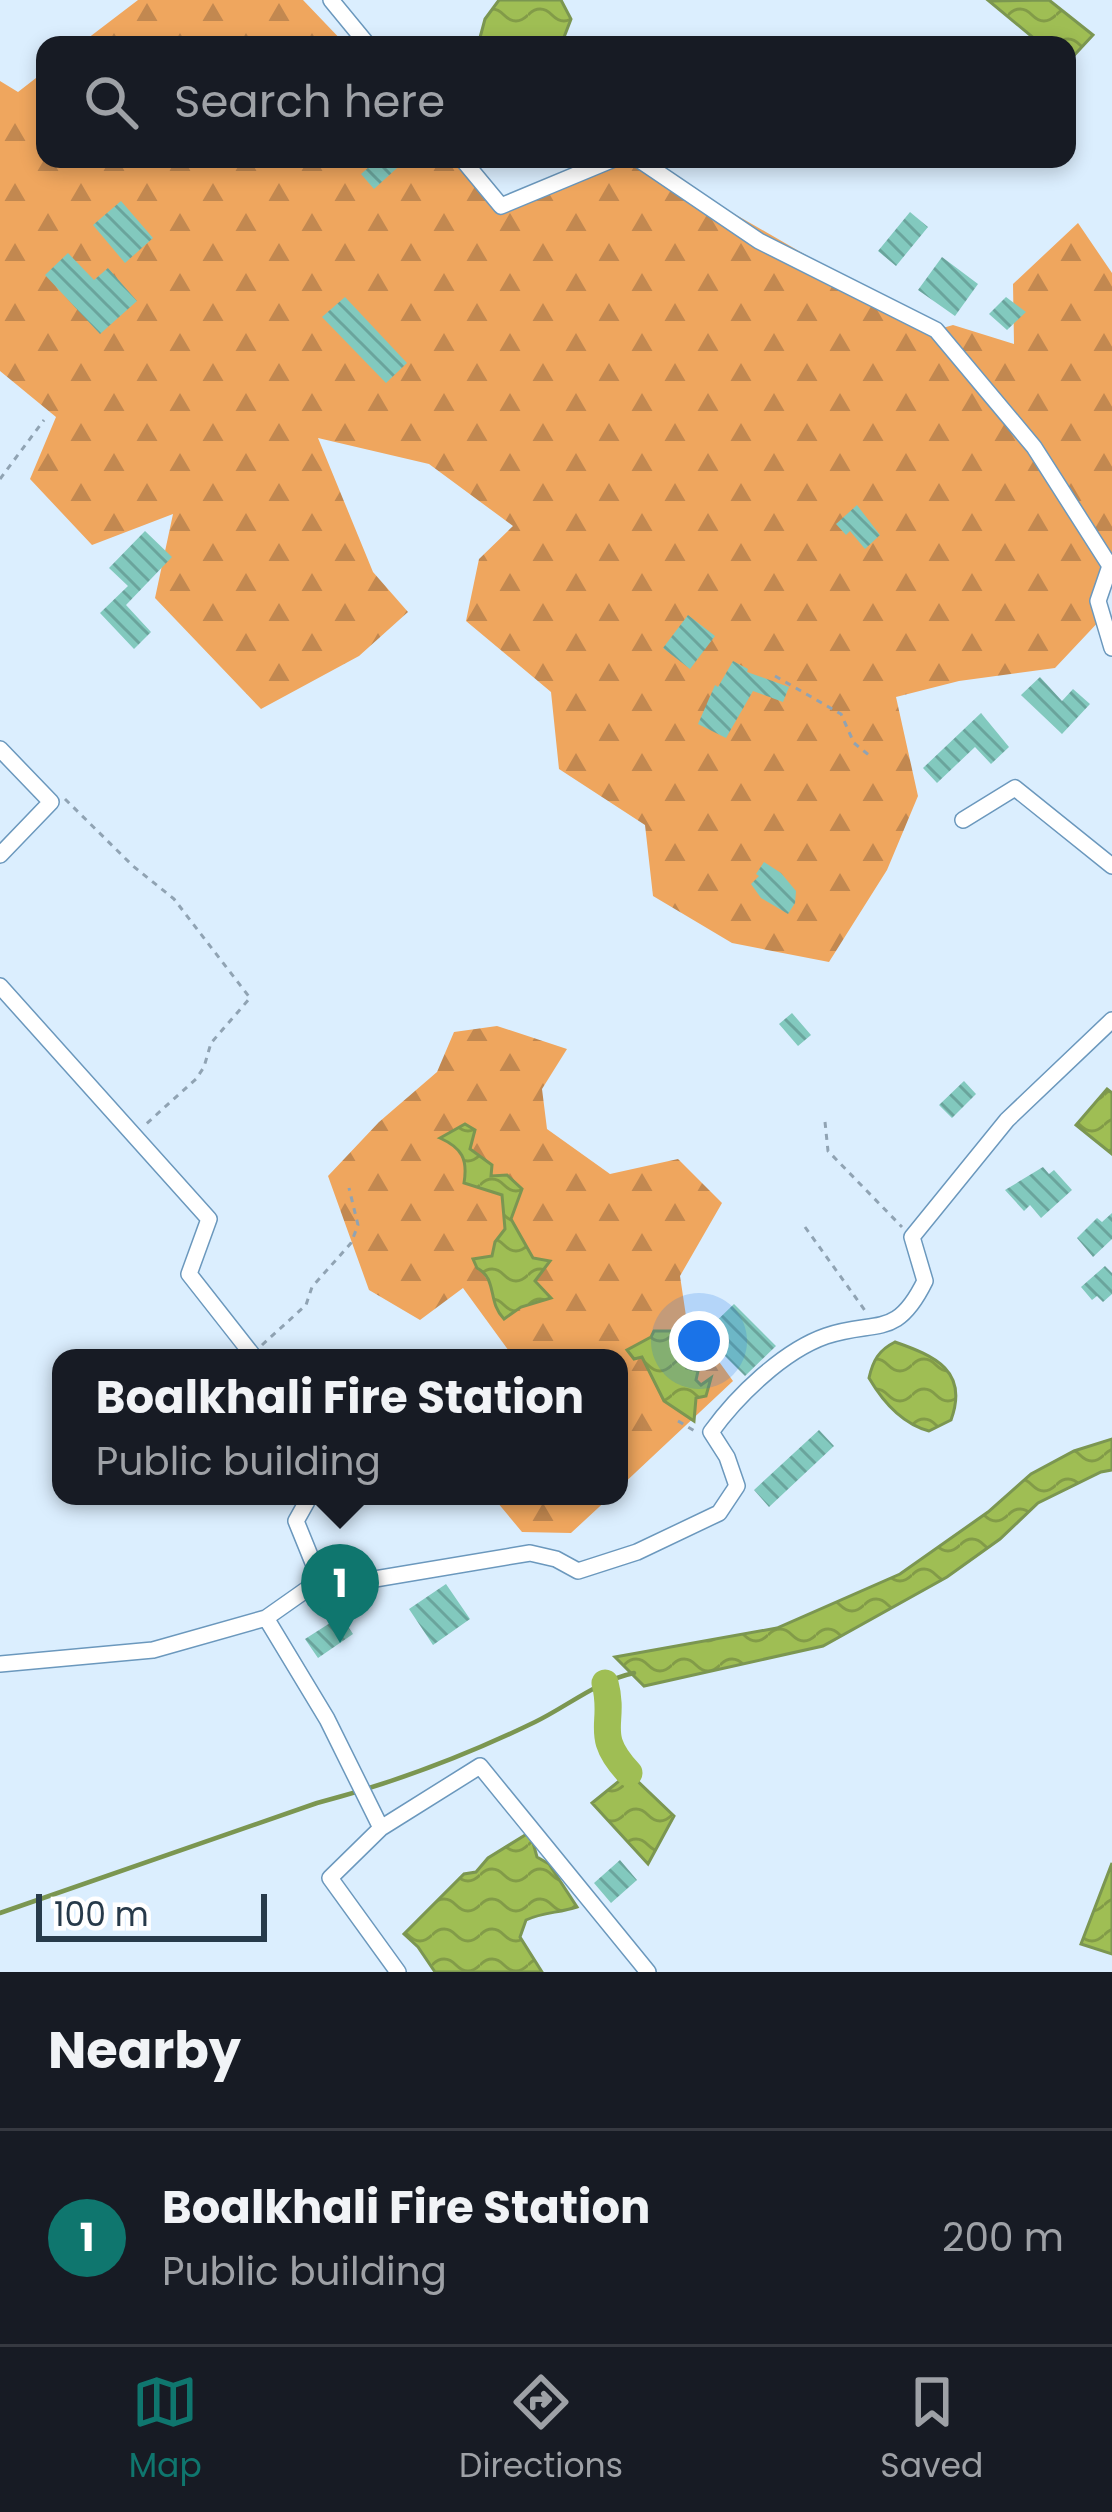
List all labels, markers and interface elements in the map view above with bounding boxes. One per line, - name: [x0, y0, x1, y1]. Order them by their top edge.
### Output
- search box: [36, 36, 1076, 168]
- icon: search: [78, 69, 144, 135]
- text: Search here: [174, 70, 445, 133]
- your location: [669, 1311, 729, 1371]
- popup: [52, 1349, 628, 1505]
- text: Boalkhali Fire Station: [96, 1366, 584, 1429]
- text: Public building: [96, 1434, 381, 1489]
- pin: 1: [301, 1544, 379, 1643]
- scale bar: [36, 1888, 267, 1941]
- text: 100 m: [54, 1891, 149, 1938]
- text: Nearby: [48, 2014, 241, 2086]
- text: Boalkhali Fire Station: [162, 2176, 650, 2239]
- text: 1: [80, 2210, 94, 2265]
- text: 200 m: [942, 2210, 1064, 2265]
- text: Public building: [162, 2244, 447, 2299]
- tab: Map: [129, 2369, 202, 2491]
- tab: Directions: [459, 2369, 623, 2491]
- tab: Saved: [880, 2369, 983, 2491]

